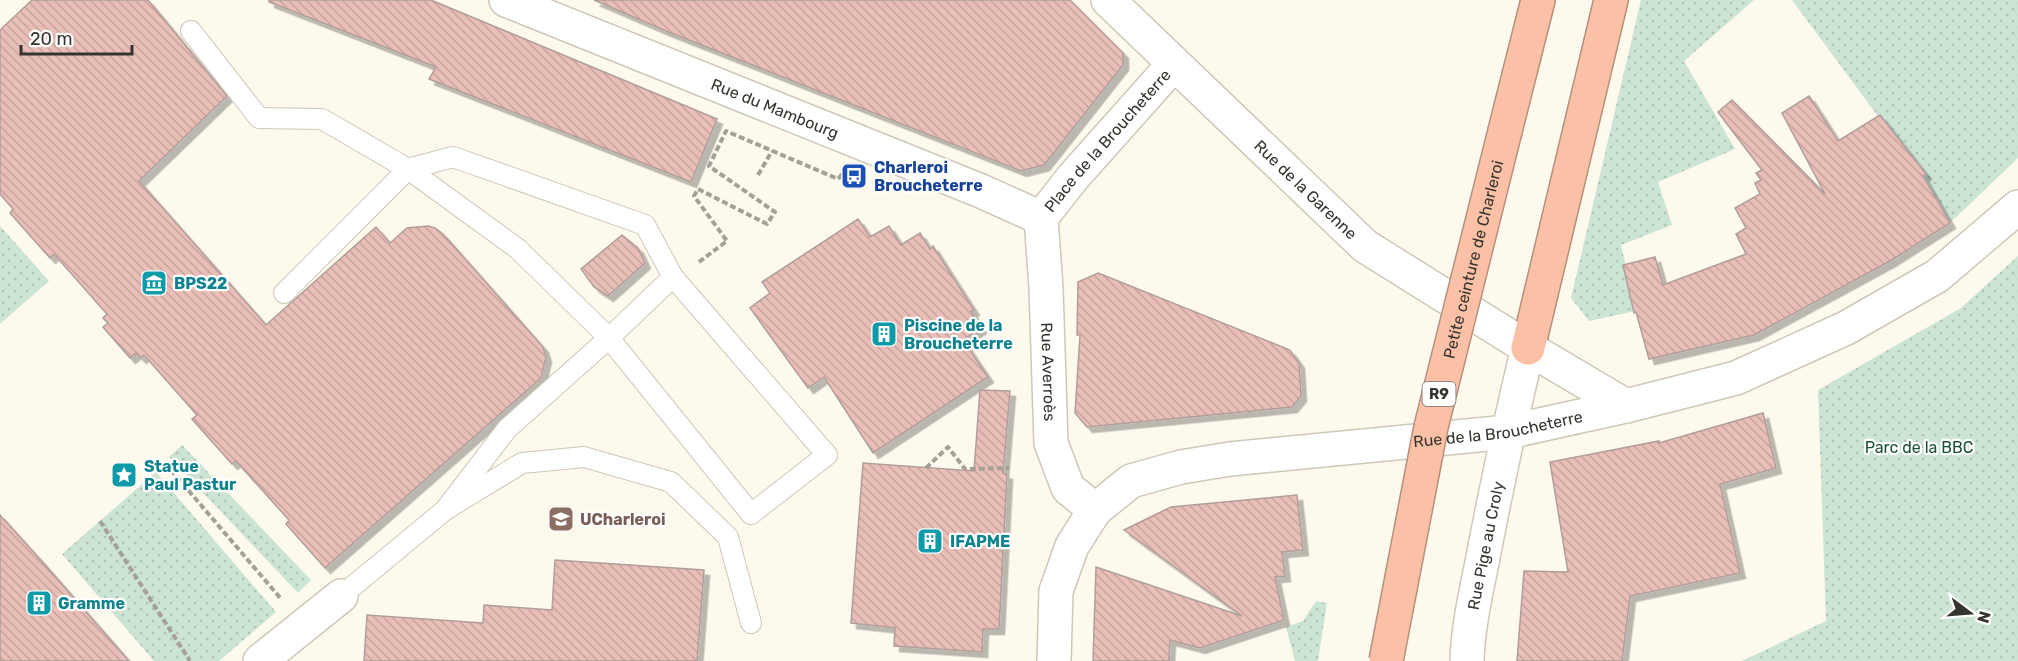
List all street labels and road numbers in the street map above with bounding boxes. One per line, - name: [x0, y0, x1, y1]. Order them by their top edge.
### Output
- street label: Place de la Broucheterre: [1040, 65, 1175, 216]
- street label: Rue du Mambourg: [708, 75, 841, 143]
- street label: Rue de la Garenne: [1250, 136, 1361, 243]
- street label: Petite ceinture de Charleroi: [1439, 158, 1507, 361]
- street label: Rue Averroès: [1037, 322, 1059, 421]
- road number: R9: [1422, 382, 1456, 406]
- street label: Rue de la Broucheterre: [1412, 407, 1584, 451]
- street label: Rue Pige au Croly: [1464, 480, 1508, 611]

